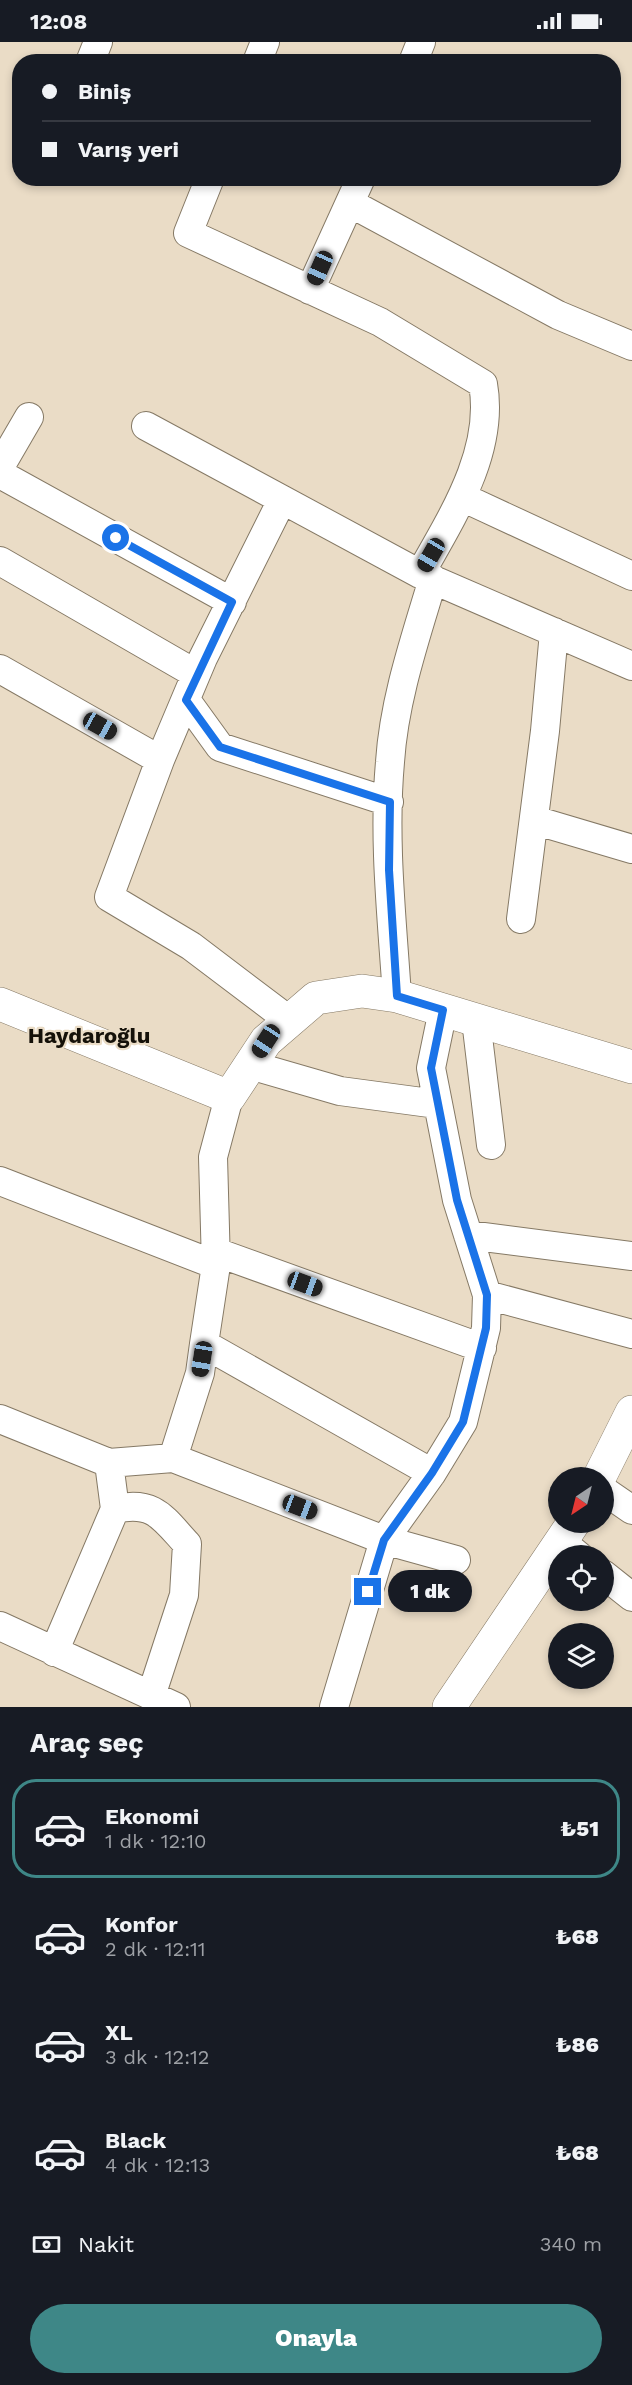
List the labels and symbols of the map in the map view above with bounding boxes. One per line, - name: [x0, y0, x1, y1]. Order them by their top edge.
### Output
- car: [304, 248, 336, 288]
- route start: [102, 524, 129, 551]
- car: [414, 535, 448, 575]
- car: [80, 709, 120, 743]
- car: [249, 1021, 283, 1061]
- district label: Haydaroğlu: [28, 1023, 150, 1048]
- car: [285, 1269, 325, 1299]
- car: [190, 1340, 214, 1378]
- north arrow: [548, 1467, 614, 1533]
- car: [280, 1492, 320, 1522]
- callout: 1 dk: [389, 1571, 473, 1613]
- route end: [354, 1578, 381, 1605]

